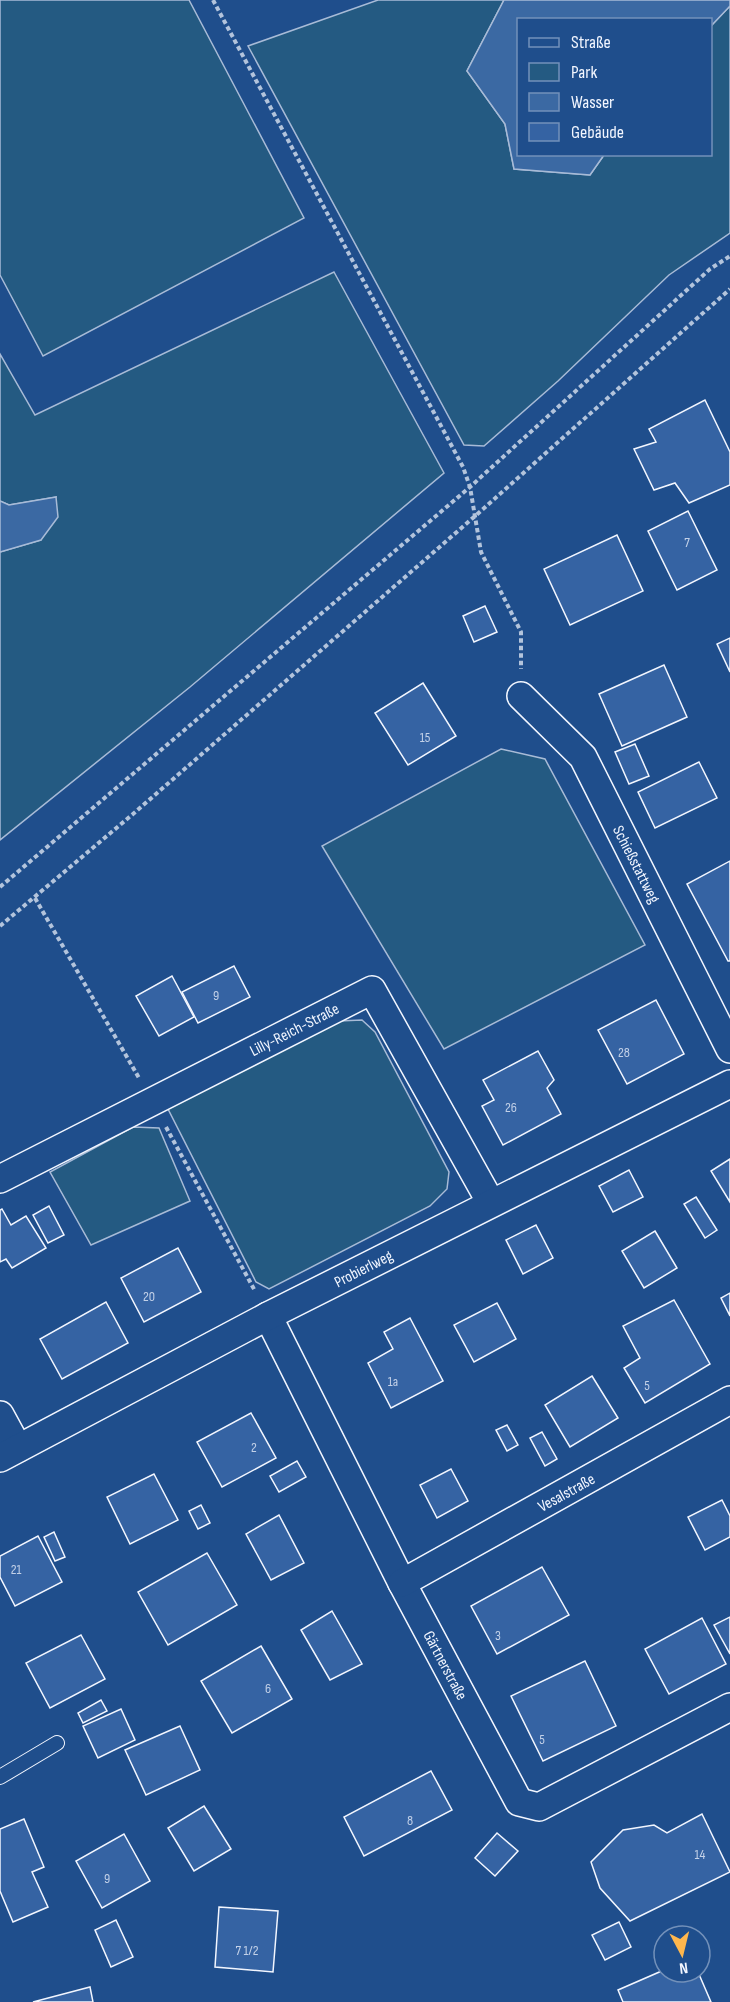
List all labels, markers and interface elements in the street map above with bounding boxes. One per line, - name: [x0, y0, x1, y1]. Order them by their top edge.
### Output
- legend: [517, 18, 712, 156]
- text: Straße: [571, 32, 611, 53]
- text: Park: [571, 62, 597, 83]
- text: Wasser: [571, 92, 614, 113]
- text: Gebäude: [571, 122, 624, 143]
- house number: 7: [684, 534, 690, 551]
- house number: 15: [420, 729, 431, 746]
- street label: Schießstattweg: [608, 823, 663, 907]
- house number: 9: [213, 987, 219, 1004]
- street label: Lilly-Reich-Straße: [247, 1000, 343, 1061]
- house number: 28: [618, 1044, 630, 1061]
- house number: 26: [505, 1099, 517, 1116]
- street label: Probierlweg: [331, 1247, 396, 1292]
- house number: 20: [143, 1288, 155, 1305]
- house number: 1a: [388, 1373, 398, 1390]
- house number: 5: [644, 1377, 650, 1394]
- house number: 2: [251, 1439, 257, 1456]
- street label: Vesalstraße: [535, 1470, 599, 1517]
- house number: 21: [11, 1561, 21, 1578]
- house number: 3: [495, 1627, 501, 1644]
- street label: Gärtnerstraße: [419, 1628, 471, 1704]
- house number: 6: [265, 1680, 271, 1697]
- house number: 5: [539, 1731, 545, 1748]
- house number: 8: [407, 1812, 413, 1829]
- house number: 14: [695, 1846, 706, 1863]
- house number: 9: [104, 1870, 110, 1887]
- north arrow: [652, 1924, 712, 1984]
- house number: 7 1/2: [236, 1942, 259, 1959]
- text: N: [678, 1957, 689, 1977]

